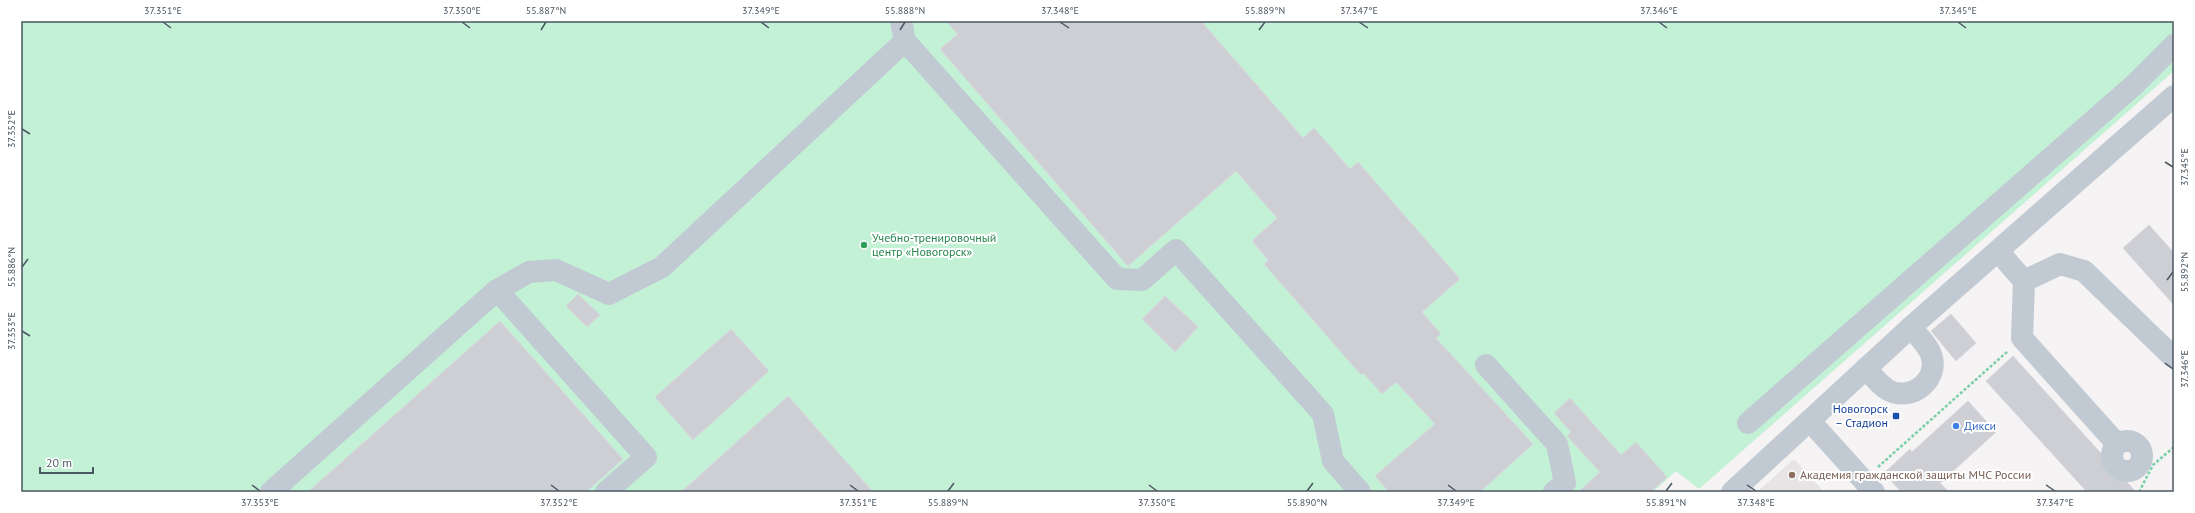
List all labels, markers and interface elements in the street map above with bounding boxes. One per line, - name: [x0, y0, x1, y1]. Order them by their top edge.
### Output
- text: 37.351°E: [144, 4, 182, 17]
- text: 37.350°E: [443, 4, 481, 17]
- text: 55.887°N: [526, 4, 566, 17]
- text: 37.349°E: [742, 4, 780, 17]
- text: 55.888°N: [885, 4, 925, 17]
- text: 37.348°E: [1041, 4, 1079, 17]
- text: 55.889°N: [1245, 4, 1285, 17]
- text: 37.347°E: [1340, 4, 1378, 17]
- text: 37.346°E: [1640, 4, 1678, 17]
- text: 37.345°E: [1939, 4, 1977, 17]
- text: 37.352°E: [5, 110, 18, 148]
- text: 37.345°E: [2178, 148, 2191, 186]
- place label: Учебно-тренировочный центр «Новогорск»: [872, 230, 996, 259]
- marker: Учебно-тренировочный центр «Новогорск»: [859, 240, 869, 250]
- text: 55.886°N: [5, 247, 18, 287]
- text: 55.892°N: [2178, 252, 2191, 292]
- text: 37.353°E: [5, 312, 18, 350]
- text: 37.346°E: [2178, 350, 2191, 388]
- place label: Новогорск – Стадион: [1833, 401, 1888, 430]
- marker: Новогорск – Стадион: [1891, 411, 1901, 421]
- place label: Дикси: [1964, 418, 1996, 433]
- marker: Дикси: [1951, 421, 1961, 431]
- scale bar: [40, 449, 93, 475]
- text: 20 m: [46, 455, 72, 470]
- place label: Академия гражданской защиты МЧС России: [1800, 467, 2031, 482]
- marker: Академия гражданской защиты МЧС России: [1787, 470, 1797, 480]
- text: 37.353°E: [241, 496, 279, 509]
- text: 37.352°E: [540, 496, 578, 509]
- text: 37.351°E: [839, 496, 877, 509]
- text: 55.889°N: [928, 496, 968, 509]
- text: 37.350°E: [1138, 496, 1176, 509]
- text: 55.890°N: [1287, 496, 1327, 509]
- text: 37.349°E: [1437, 496, 1475, 509]
- text: 55.891°N: [1646, 496, 1686, 509]
- text: 37.348°E: [1737, 496, 1775, 509]
- text: 37.347°E: [2036, 496, 2074, 509]

